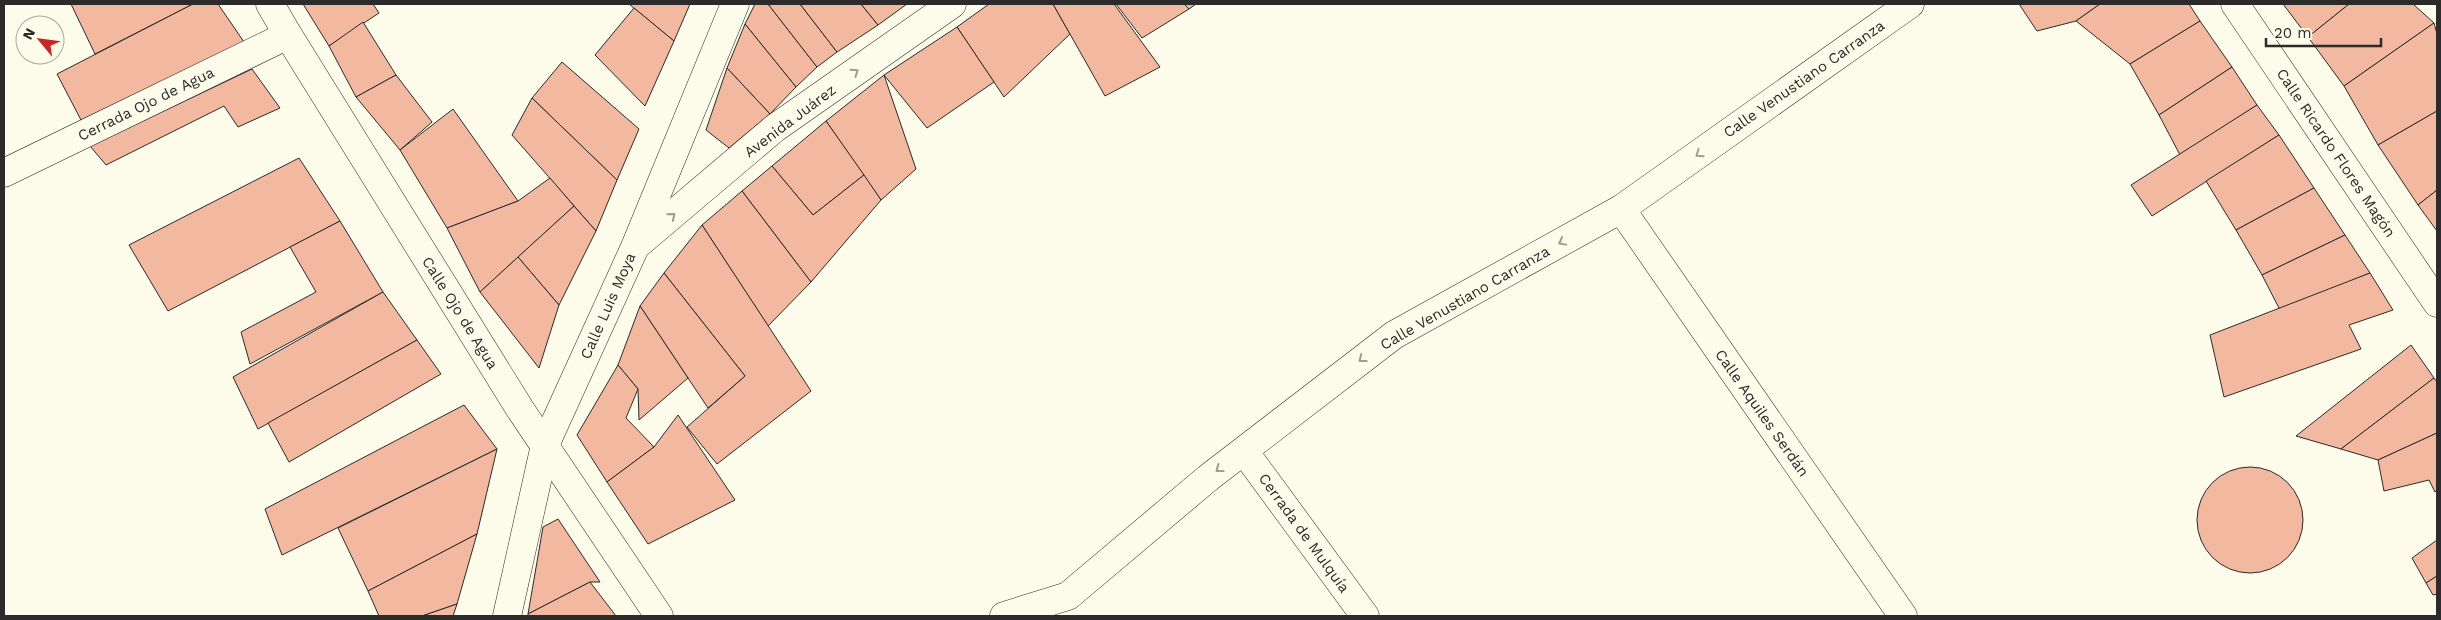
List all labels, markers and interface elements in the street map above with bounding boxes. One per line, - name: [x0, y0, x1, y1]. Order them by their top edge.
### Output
- north arrow: [15, 15, 65, 65]
- scale bar: [2266, 15, 2381, 47]
- street label: Calle Venustiano Carranza: [1720, 16, 1888, 142]
- text: 20 m: [2274, 24, 2312, 42]
- text: N: [19, 25, 38, 42]
- street label: Cerrada Ojo de Agua: [75, 63, 218, 145]
- street label: Calle Ricardo Flores Magón: [2273, 65, 2399, 241]
- one-way arrow: [849, 69, 859, 78]
- street label: Avenida Juárez: [741, 81, 839, 161]
- one-way arrow: [1695, 148, 1705, 157]
- one-way arrow: [666, 213, 675, 221]
- one-way arrow: [1559, 235, 1568, 245]
- street label: Calle Venustiano Carranza: [1377, 242, 1553, 354]
- street label: Calle Luis Moya: [577, 250, 640, 362]
- street label: Calle Ojo de Agua: [418, 253, 502, 373]
- street label: Calle Aquiles Serdán: [1711, 346, 1813, 480]
- one-way arrow: [1359, 354, 1368, 362]
- one-way arrow: [1215, 463, 1225, 472]
- street label: Cerrada de Mulquía: [1255, 470, 1354, 597]

